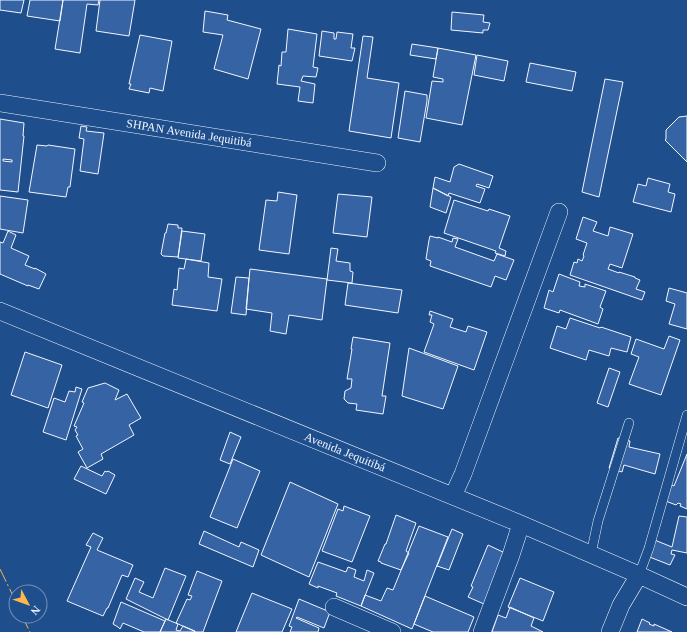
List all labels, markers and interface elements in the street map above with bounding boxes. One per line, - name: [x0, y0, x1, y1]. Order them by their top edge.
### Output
- street label: SHPAN Avenida Jequitibá: [125, 116, 253, 150]
- street label: Avenida Jequitibá: [302, 429, 388, 475]
- north arrow: [8, 584, 48, 624]
- text: N: [28, 604, 43, 618]

